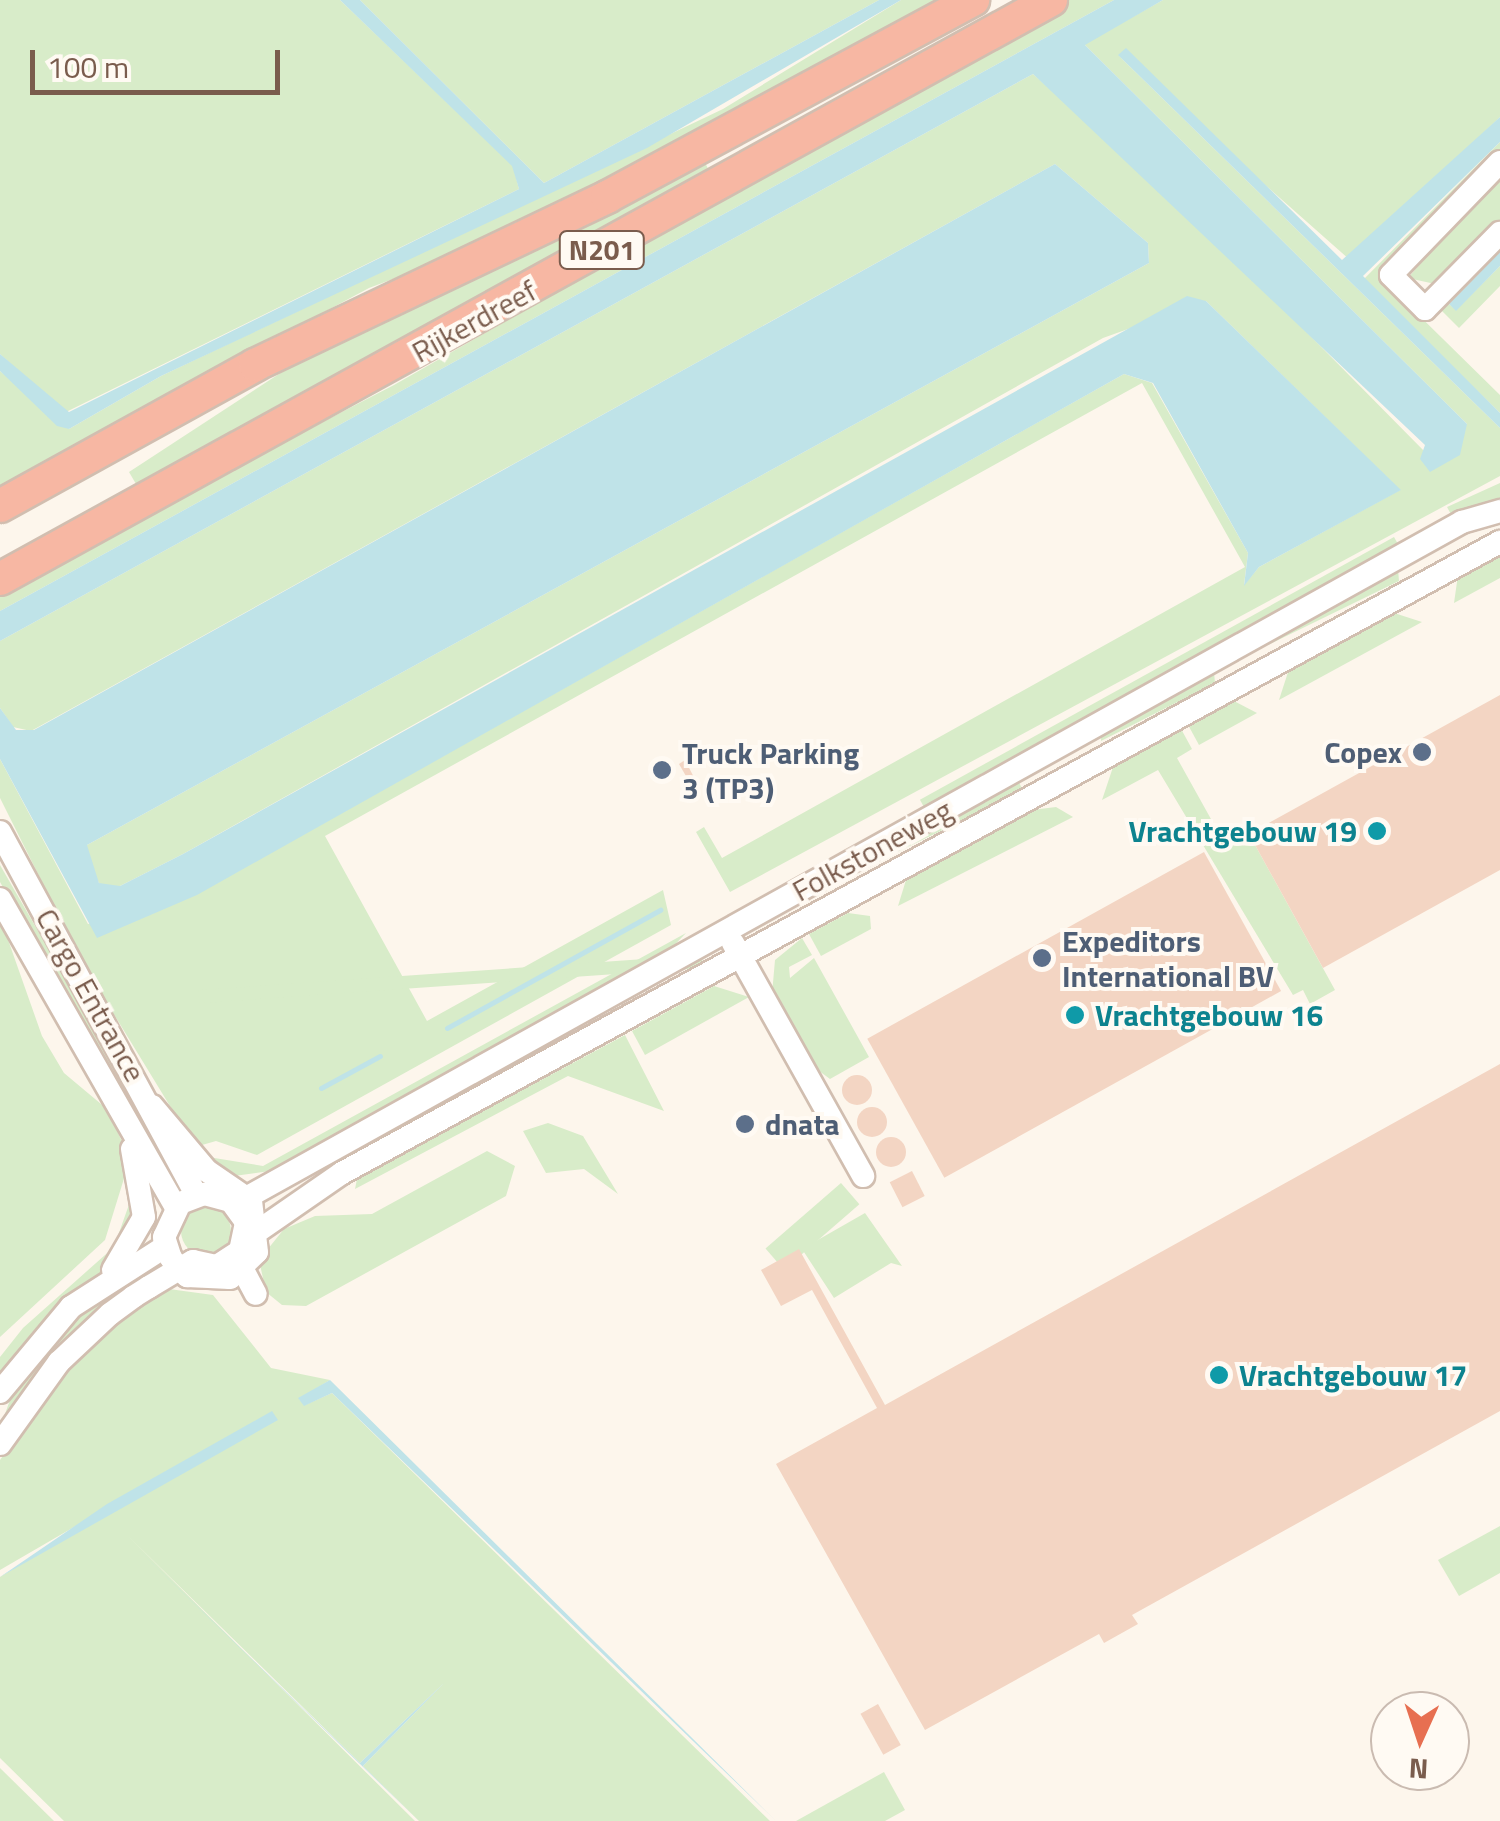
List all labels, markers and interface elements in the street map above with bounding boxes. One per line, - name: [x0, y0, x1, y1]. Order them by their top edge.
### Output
- scale bar: [35, 30, 285, 92]
- text: 100 m: [47, 44, 129, 90]
- road number: N201: [557, 227, 647, 273]
- street label: Rijkerdreef: [405, 272, 543, 370]
- place label: Copex: [1324, 734, 1402, 770]
- place label: Truck Parking 3 (TP3): [682, 735, 859, 806]
- marker: Copex: [1411, 741, 1433, 763]
- marker: Truck Parking 3 (TP3): [651, 759, 673, 781]
- street label: Folkstoneweg: [786, 791, 958, 909]
- place label: Vrachtgebouw 19: [1129, 813, 1357, 849]
- marker: Vrachtgebouw 19: [1366, 820, 1388, 842]
- street label: Cargo Entrance: [29, 902, 153, 1088]
- place label: Expeditors International BV: [1062, 923, 1274, 994]
- marker: Expeditors International BV: [1031, 947, 1053, 969]
- place label: Vrachtgebouw 16: [1095, 997, 1323, 1033]
- marker: Vrachtgebouw 16: [1064, 1004, 1086, 1026]
- place label: dnata: [765, 1106, 840, 1142]
- marker: dnata: [734, 1113, 756, 1135]
- place label: Vrachtgebouw 17: [1239, 1357, 1467, 1393]
- marker: Vrachtgebouw 17: [1208, 1364, 1230, 1386]
- north arrow: [1370, 1691, 1470, 1791]
- text: N: [1408, 1747, 1429, 1791]

